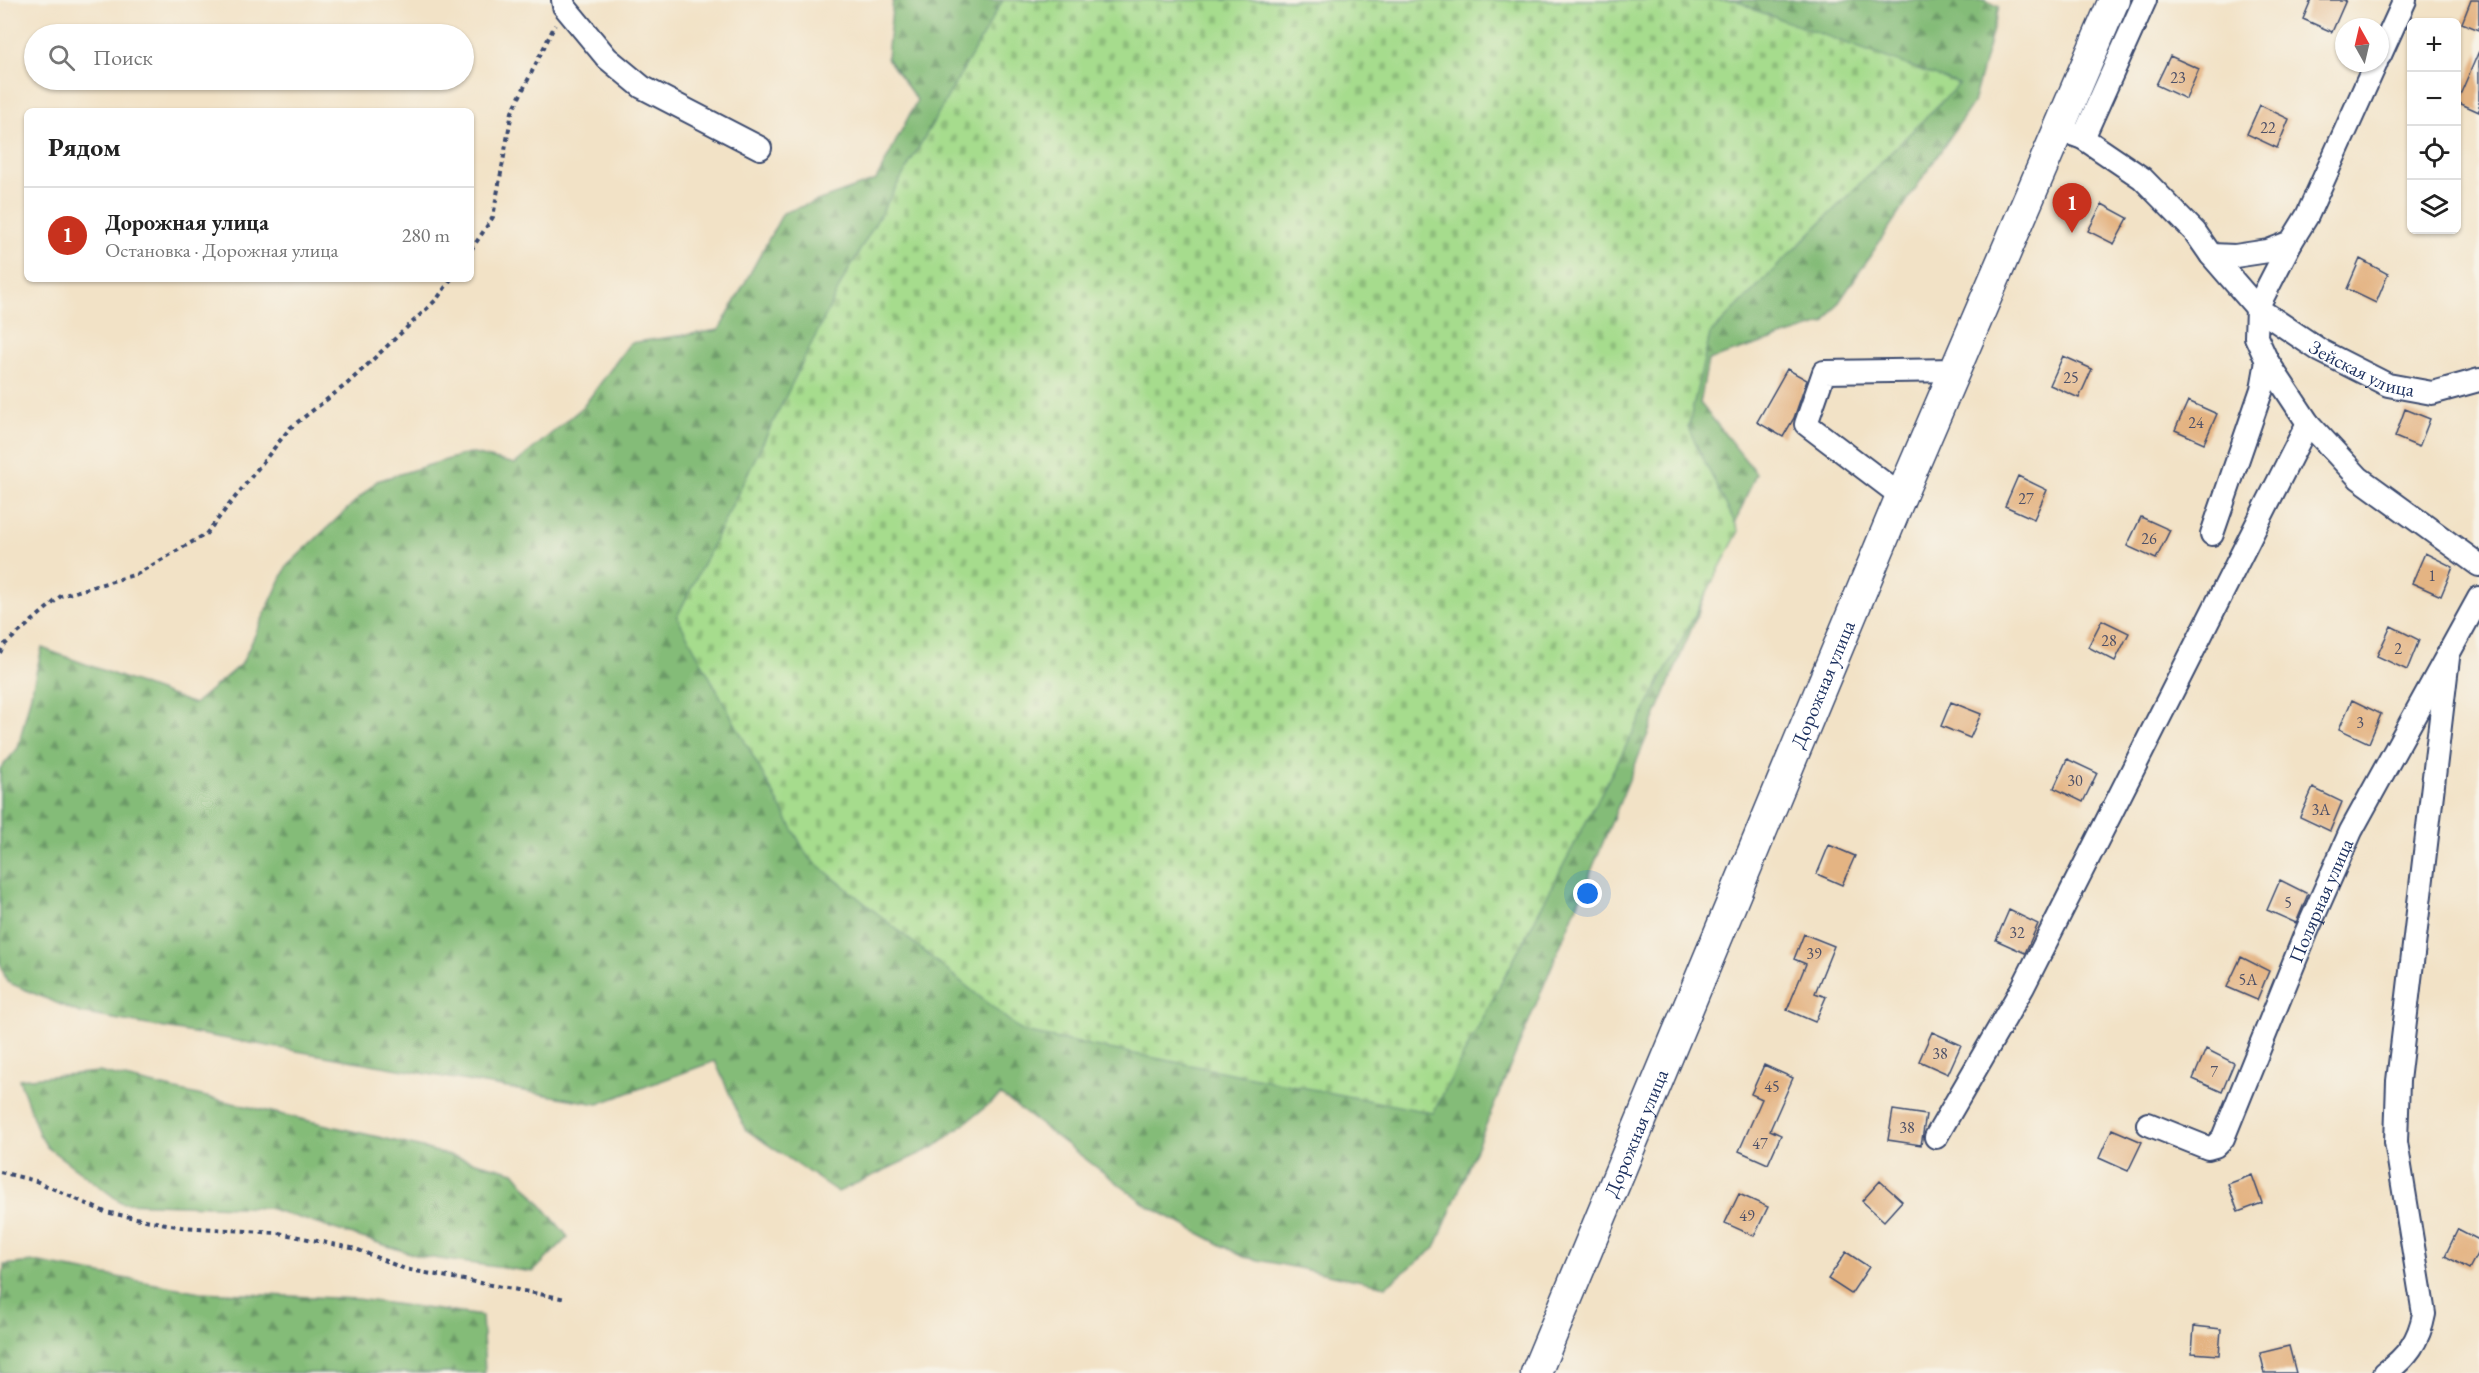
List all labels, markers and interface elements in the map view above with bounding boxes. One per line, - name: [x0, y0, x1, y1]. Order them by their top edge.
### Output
- north arrow: [2335, 18, 2389, 72]
- map controls: [2407, 18, 2461, 234]
- button: +: [2407, 18, 2461, 72]
- search box: [24, 24, 474, 90]
- icon: search: [45, 41, 78, 74]
- text: Поиск: [93, 43, 153, 72]
- house number: 23: [2170, 67, 2186, 88]
- button: −: [2407, 72, 2461, 126]
- house number: 22: [2260, 117, 2276, 138]
- button: locate: [2407, 126, 2461, 180]
- text: Рядом: [48, 130, 121, 164]
- button: layers: [2407, 180, 2461, 234]
- pin: 1: [2052, 184, 2092, 233]
- text: Дорожная улица: [105, 208, 269, 237]
- text: 1: [62, 222, 73, 248]
- text: 280 m: [402, 222, 450, 248]
- text: Остановка · Дорожная улица: [105, 237, 338, 263]
- street label: Зейская улица: [2304, 334, 2417, 403]
- house number: 25: [2063, 367, 2079, 388]
- house number: 24: [2188, 412, 2204, 433]
- house number: 27: [2018, 488, 2034, 509]
- house number: 26: [2141, 528, 2157, 549]
- house number: 1: [2428, 565, 2436, 586]
- street label: Дорожная улица: [1785, 617, 1861, 752]
- house number: 28: [2101, 630, 2117, 651]
- house number: 2: [2394, 638, 2402, 659]
- house number: 3: [2356, 712, 2364, 733]
- house number: 30: [2067, 770, 2083, 791]
- house number: 3А: [2312, 799, 2331, 820]
- street label: Полярная улица: [2282, 834, 2359, 967]
- your location: [1573, 879, 1602, 908]
- house number: 5: [2284, 892, 2292, 913]
- house number: 32: [2009, 922, 2025, 943]
- house number: 39: [1806, 943, 1822, 964]
- house number: 5А: [2239, 969, 2258, 990]
- house number: 38: [1932, 1043, 1948, 1064]
- house number: 7: [2210, 1061, 2218, 1082]
- street label: Дорожная улица: [1598, 1065, 1674, 1201]
- house number: 45: [1764, 1076, 1780, 1097]
- house number: 38: [1899, 1117, 1915, 1138]
- house number: 47: [1752, 1133, 1768, 1154]
- house number: 49: [1739, 1205, 1755, 1226]

